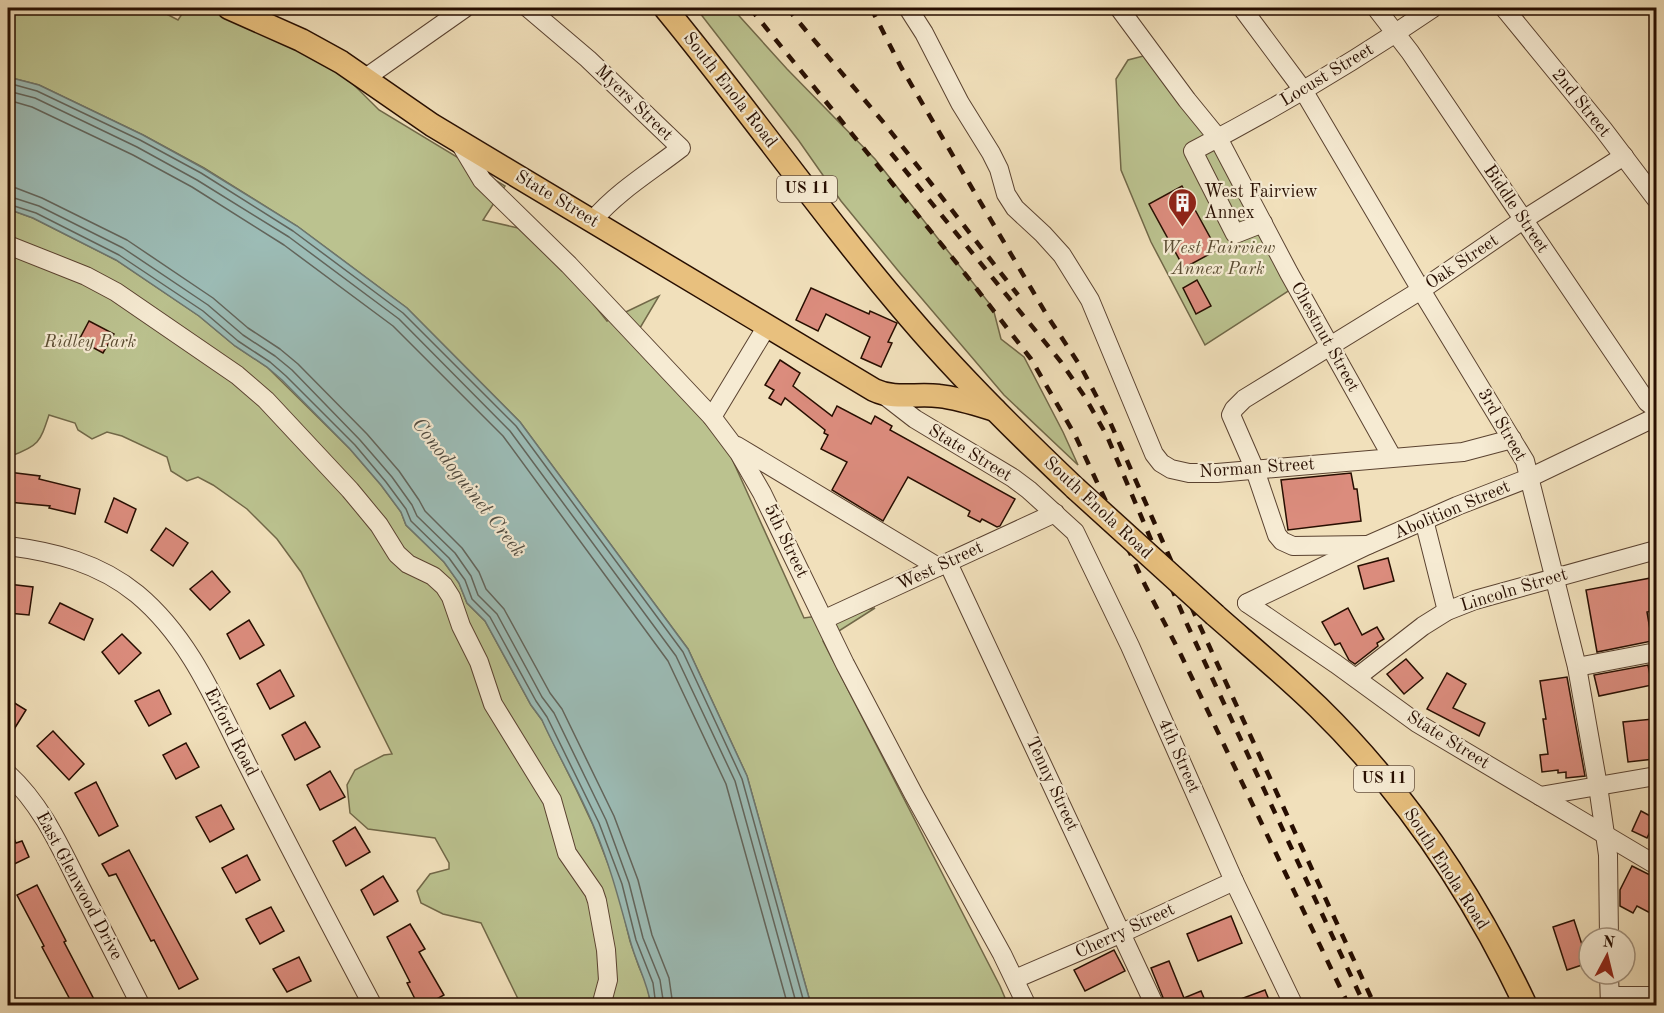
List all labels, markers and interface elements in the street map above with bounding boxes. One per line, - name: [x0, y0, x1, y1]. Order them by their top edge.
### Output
- street label: South Enola Road: [680, 29, 780, 151]
- street label: Locust Street: [1277, 40, 1377, 110]
- street label: Myers Street: [592, 62, 676, 144]
- street label: 2nd Street: [1548, 65, 1614, 141]
- street label: Biddle Street: [1480, 162, 1552, 256]
- street label: State Street: [512, 167, 602, 231]
- road number: US 11: [777, 176, 837, 202]
- place label: West Fairview Annex: [1204, 183, 1318, 222]
- building icon: West Fairview Annex: [1167, 186, 1199, 228]
- street label: Oak Street: [1422, 231, 1502, 293]
- park label: West Fairview Annex Park: [1161, 239, 1275, 278]
- street label: Chestnut Street: [1287, 279, 1363, 395]
- park label: Ridley Park: [43, 333, 136, 351]
- street label: 3rd Street: [1474, 386, 1530, 464]
- water label: Conodoguinet Creek: [408, 415, 529, 562]
- street label: State Street: [925, 421, 1015, 485]
- street label: South Enola Road: [1040, 453, 1156, 563]
- street label: Norman Street: [1199, 455, 1315, 481]
- street label: Abolition Street: [1391, 477, 1513, 543]
- street label: 5th Street: [761, 501, 811, 581]
- street label: West Street: [894, 538, 986, 594]
- street label: Lincoln Street: [1458, 565, 1570, 615]
- street label: Erford Road: [201, 685, 261, 779]
- street label: State Street: [1404, 708, 1492, 772]
- street label: 4th Street: [1155, 716, 1203, 796]
- street label: Tenny Street: [1022, 734, 1082, 834]
- road number: US 11: [1354, 766, 1414, 792]
- street label: South Enola Road: [1400, 805, 1492, 933]
- street label: East Glenwood Drive: [32, 809, 126, 963]
- street label: Cherry Street: [1073, 900, 1177, 962]
- north arrow: [1577, 926, 1637, 986]
- text: N: [1602, 934, 1616, 952]

